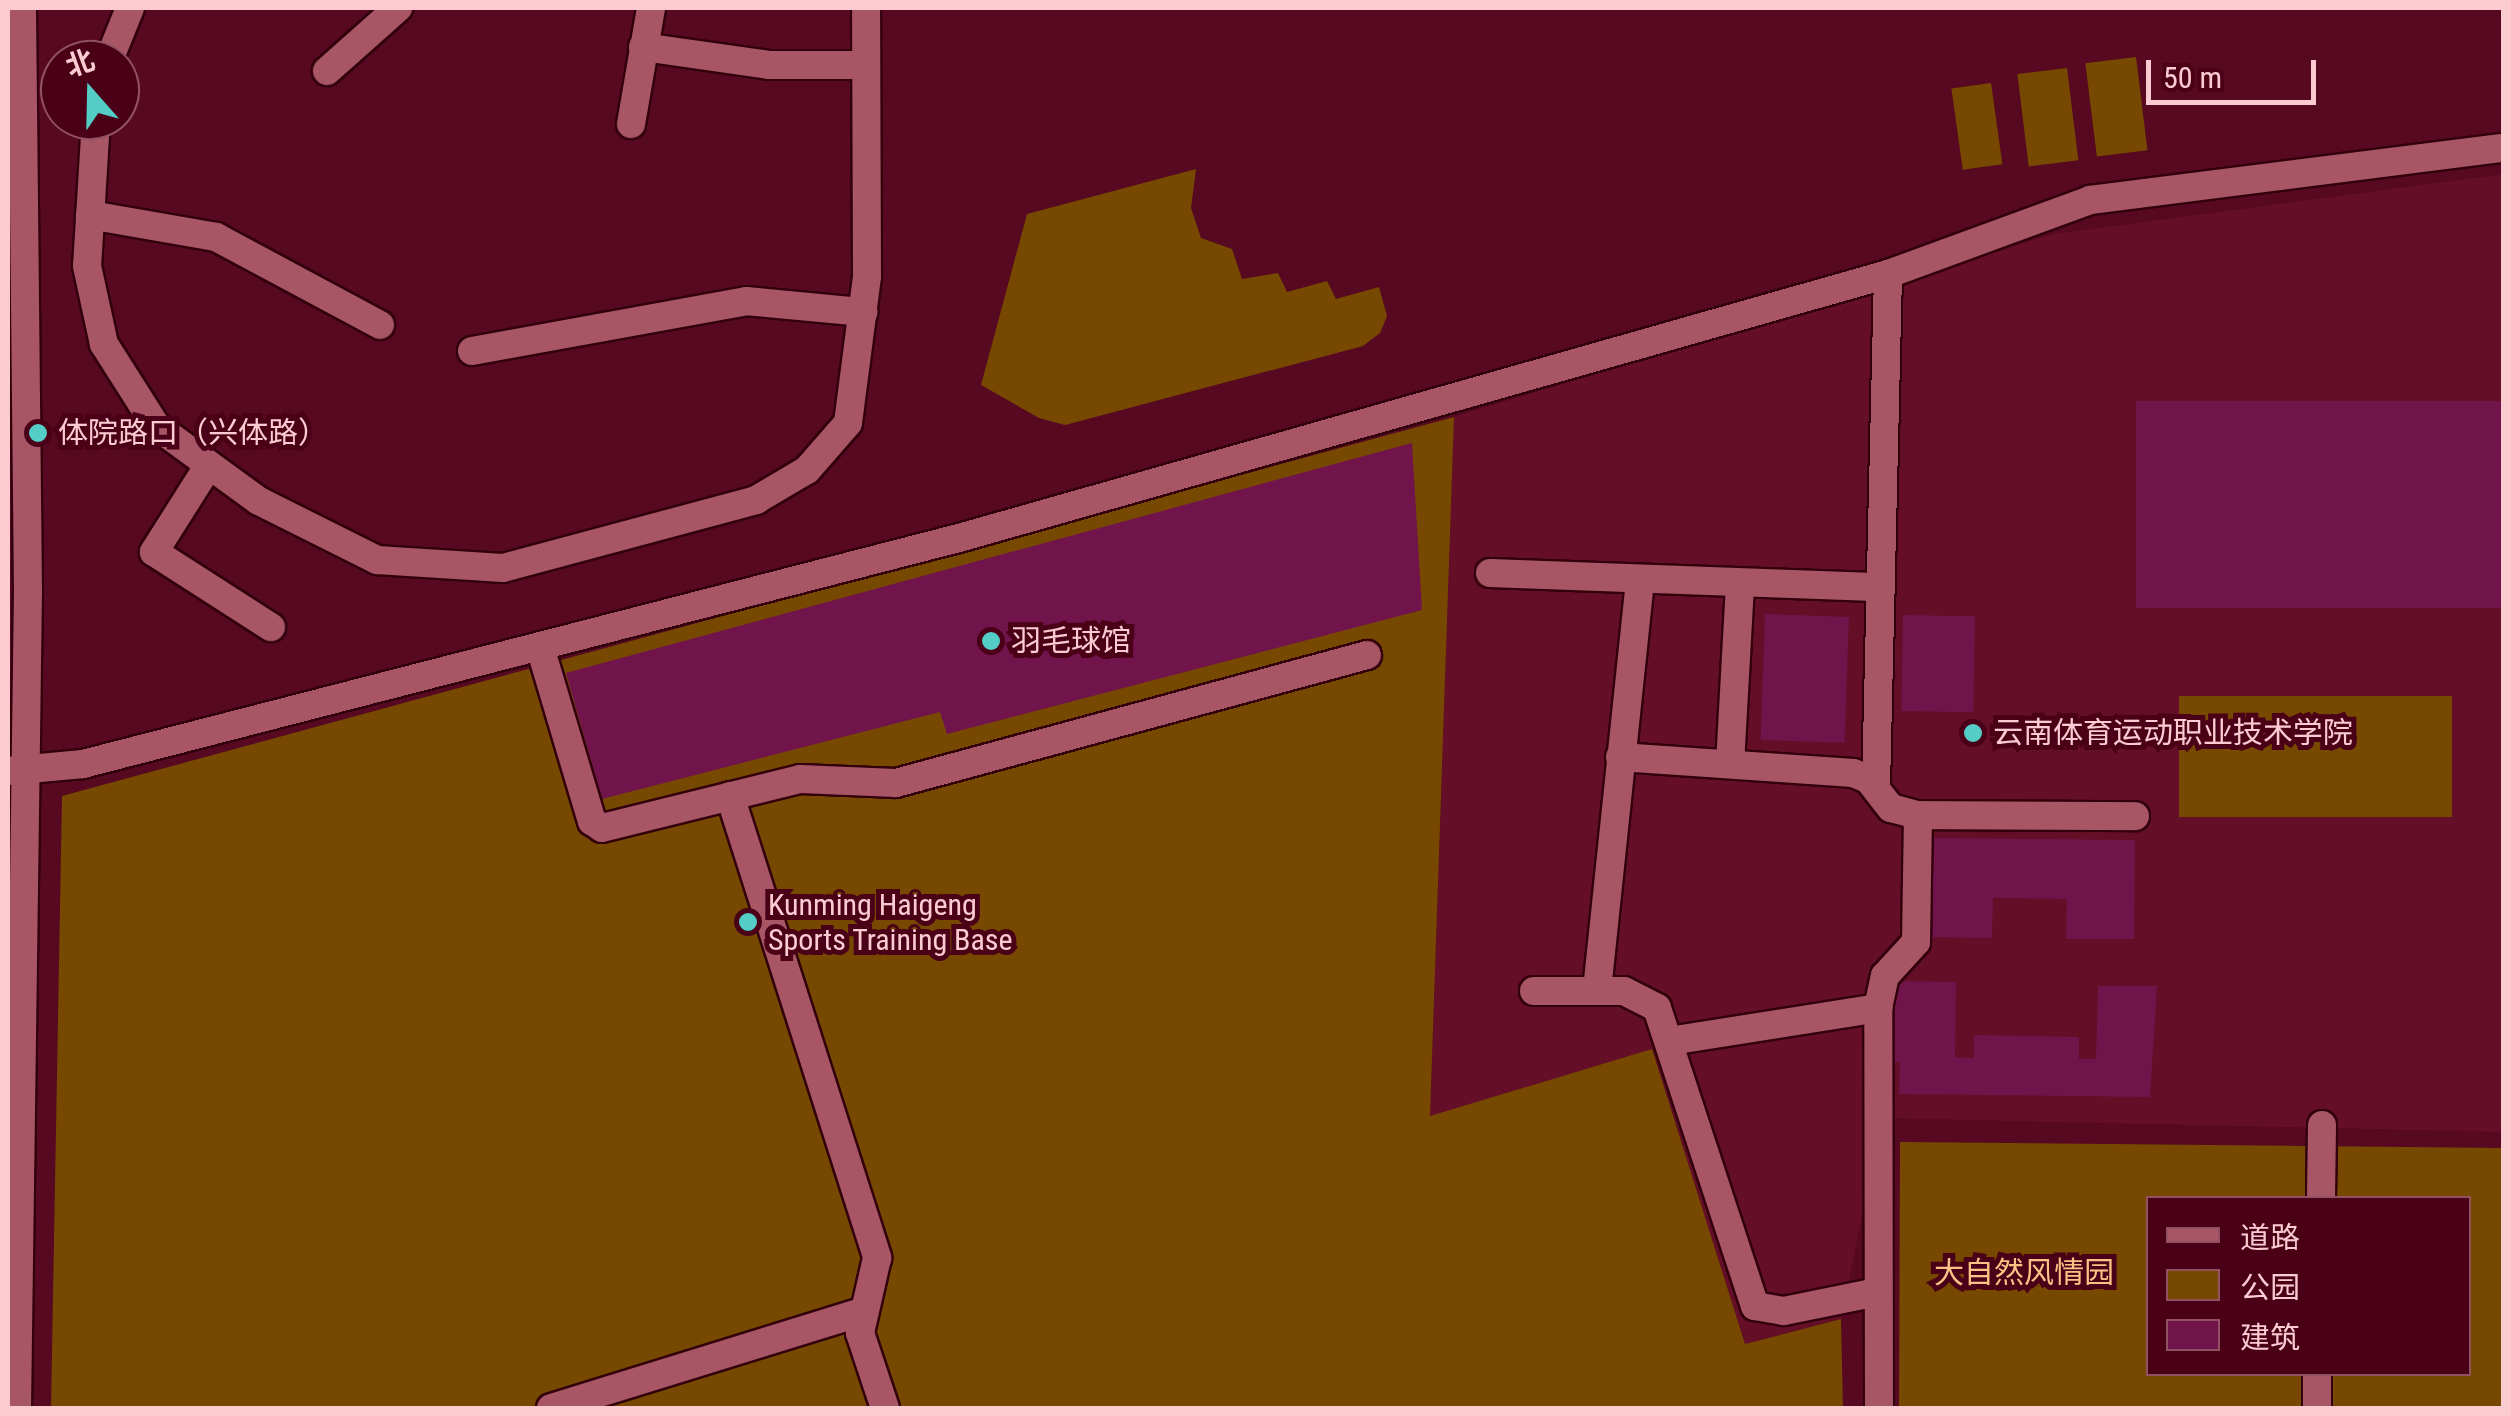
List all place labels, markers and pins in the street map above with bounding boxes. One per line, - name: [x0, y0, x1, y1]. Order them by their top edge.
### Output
- place label: 体院路口（兴体路）: [58, 415, 328, 451]
- marker: 体院路口（兴体路）: [27, 422, 49, 444]
- place label: 羽毛球馆: [1011, 623, 1131, 659]
- marker: 羽毛球馆: [980, 630, 1002, 652]
- place label: 云南体育运动职业技术学院: [1993, 715, 2353, 751]
- marker: 云南体育运动职业技术学院: [1962, 722, 1984, 744]
- place label: Kunming Haigeng Sports Training Base: [768, 887, 1013, 958]
- marker: Kunming Haigeng Sports Training Base: [737, 911, 759, 933]

